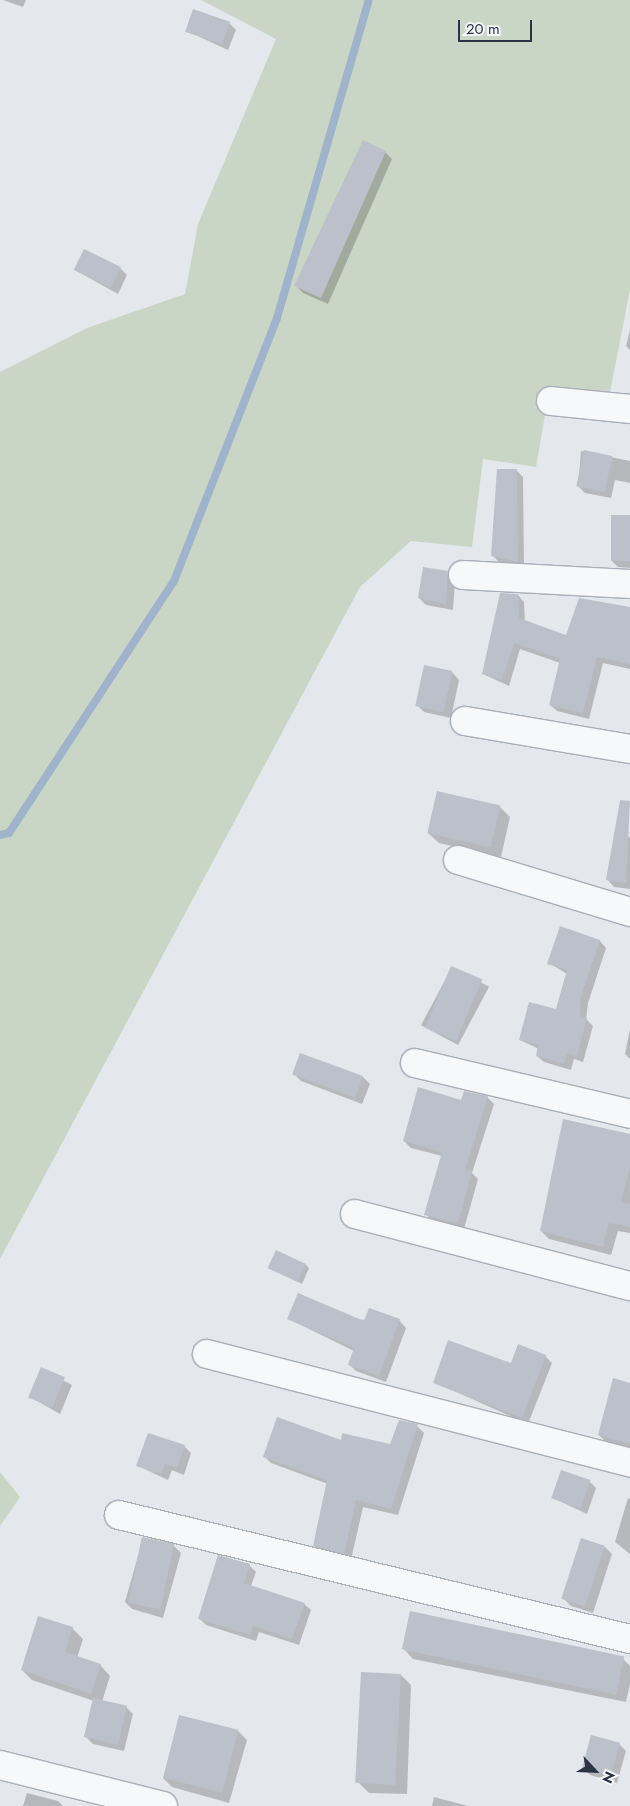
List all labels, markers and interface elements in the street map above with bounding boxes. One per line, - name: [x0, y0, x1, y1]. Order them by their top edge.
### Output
- scale bar: [460, 10, 534, 42]
- text: 20 m: [466, 18, 500, 40]
- north arrow: [570, 1746, 620, 1796]
- text: N: [597, 1768, 620, 1787]

